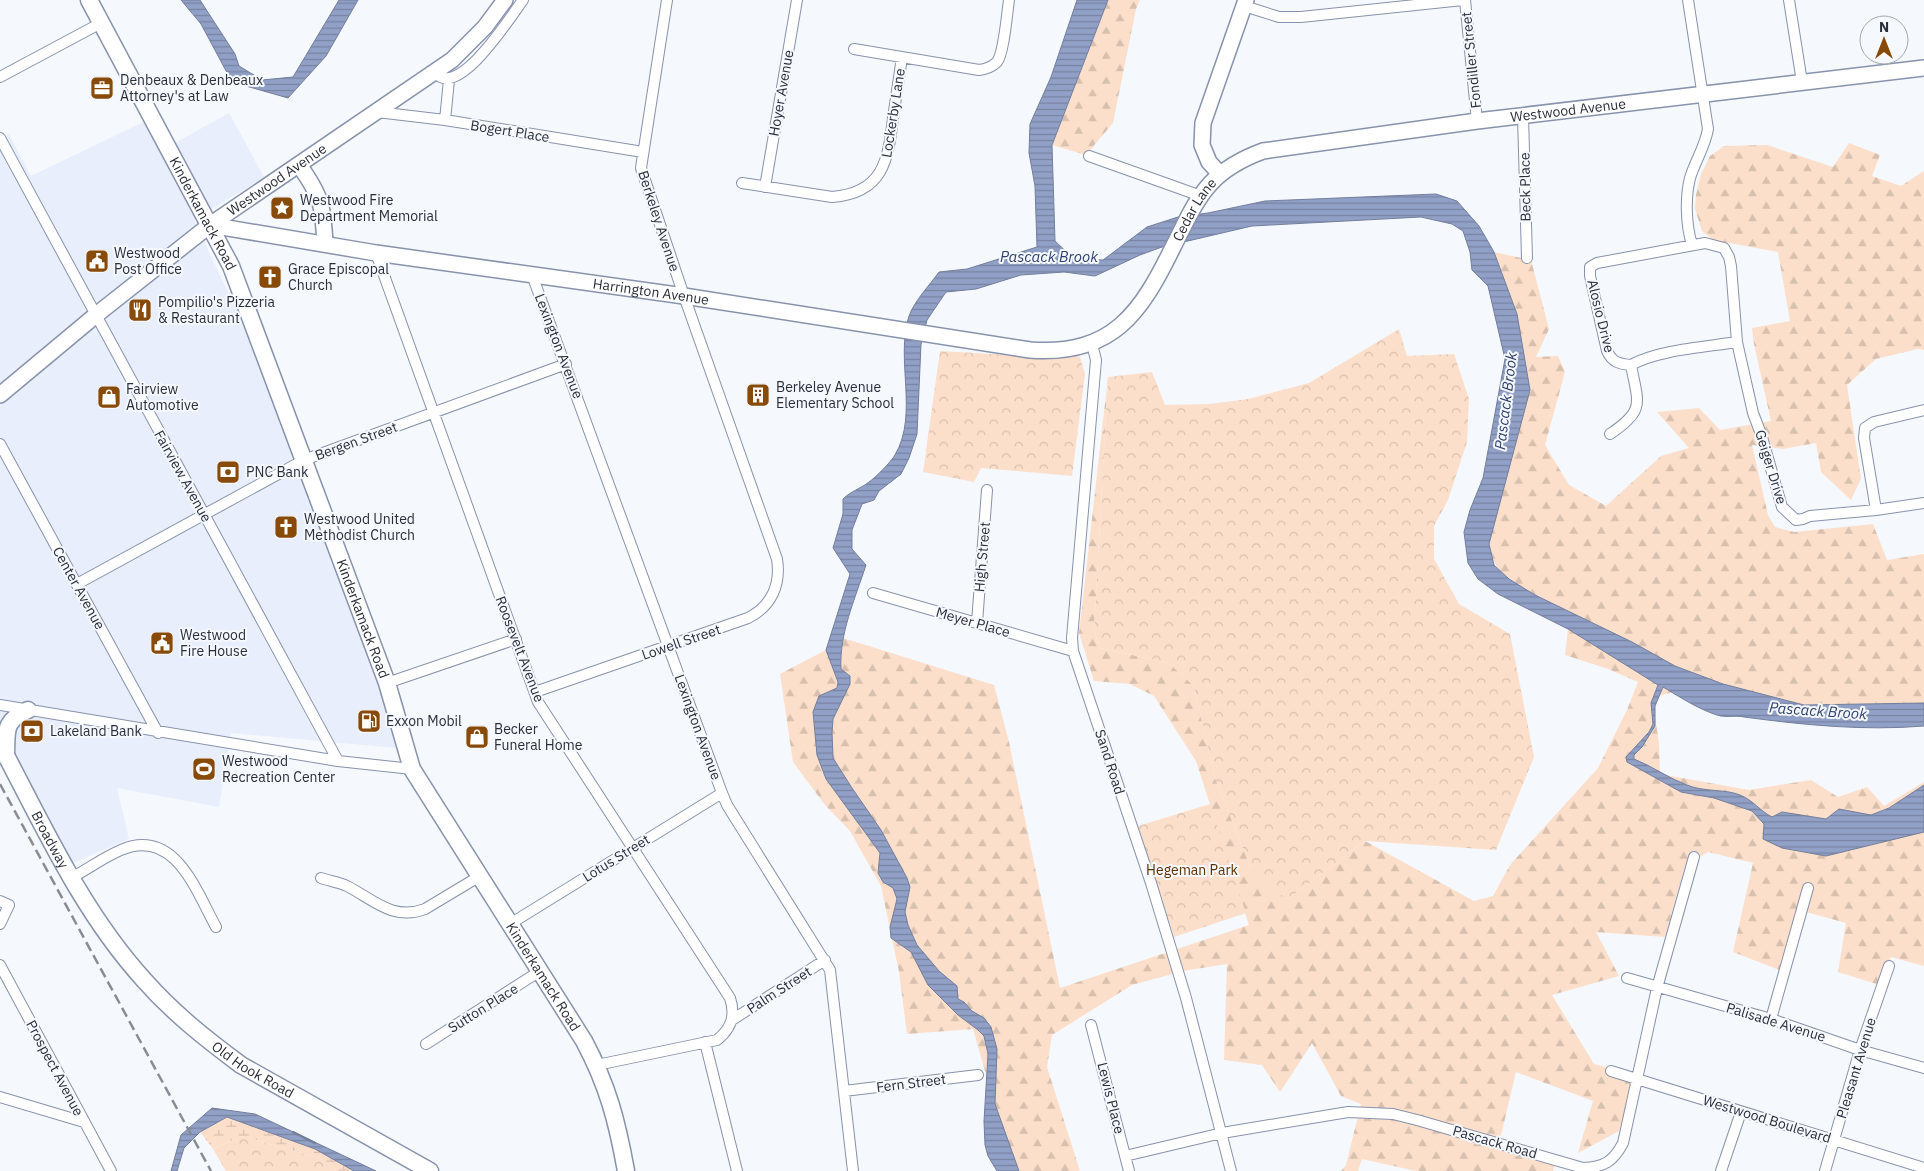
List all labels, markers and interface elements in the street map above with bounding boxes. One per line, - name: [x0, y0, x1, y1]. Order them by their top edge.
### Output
- street label: Fondiller Street: [1457, 11, 1485, 109]
- north arrow: [1859, 15, 1909, 65]
- text: N: [1879, 18, 1889, 36]
- street label: Hoyer Avenue: [765, 48, 798, 138]
- street label: Lockerby Lane: [877, 67, 909, 159]
- place label: Denbeaux & Denbeaux Attorney's at Law: [120, 71, 263, 105]
- office icon: Denbeaux & Denbeaux Attorney's at Law: [89, 75, 115, 101]
- street label: Westwood Avenue: [1509, 94, 1627, 126]
- street label: Bogert Place: [469, 116, 551, 146]
- street label: Westwood Avenue: [224, 139, 330, 220]
- street label: Beck Place: [1515, 152, 1535, 222]
- street label: Kinderkamack Road: [165, 154, 241, 273]
- street label: Berkeley Avenue: [634, 168, 684, 274]
- street label: Cedar Lane: [1168, 174, 1220, 244]
- place label: Westwood Fire Department Memorial: [300, 191, 438, 225]
- place icon: Westwood Fire Department Memorial: [269, 195, 295, 221]
- place label: Westwood Post Office: [114, 244, 182, 278]
- water label: Pascack Brook: [1000, 247, 1098, 266]
- public building icon: Westwood Post Office: [84, 248, 110, 274]
- place label: Grace Episcopal Church: [288, 260, 389, 294]
- church icon: Grace Episcopal Church: [257, 264, 283, 290]
- street label: Harrington Avenue: [592, 274, 711, 309]
- street label: Alosio Drive: [1583, 278, 1619, 355]
- street label: Lexington Avenue: [531, 291, 587, 401]
- place label: Pompilio's Pizzeria & Restaurant: [158, 293, 275, 327]
- restaurant icon: Pompilio's Pizzeria & Restaurant: [127, 297, 153, 323]
- water label: Pascack Brook: [1490, 351, 1521, 451]
- place label: Berkeley Avenue Elementary School: [776, 378, 894, 412]
- place label: Fairview Automotive: [126, 380, 199, 414]
- building icon: Berkeley Avenue Elementary School: [745, 382, 771, 408]
- shop icon: Fairview Automotive: [96, 384, 122, 410]
- street label: Bergen Street: [312, 418, 400, 464]
- street label: Fairview Avenue: [150, 427, 216, 525]
- street label: Geiger Drive: [1751, 428, 1791, 507]
- bank icon: PNC Bank: [215, 459, 241, 485]
- place label: PNC Bank: [246, 463, 309, 481]
- place label: Westwood United Methodist Church: [304, 510, 415, 544]
- church icon: Westwood United Methodist Church: [273, 514, 299, 540]
- street label: High Street: [970, 521, 994, 593]
- street label: Center Avenue: [49, 543, 109, 633]
- street label: Kinderkamack Road: [332, 557, 393, 681]
- street label: Roosevelt Avenue: [492, 593, 549, 705]
- street label: Meyer Place: [934, 603, 1013, 641]
- street label: Lowell Street: [639, 620, 723, 664]
- place label: Westwood Fire House: [180, 626, 248, 660]
- public building icon: Westwood Fire House: [149, 630, 175, 656]
- street label: Lexington Avenue: [671, 672, 726, 783]
- water label: Pascack Brook: [1768, 698, 1868, 723]
- fuel station icon: Exxon Mobil: [356, 708, 382, 734]
- place label: Exxon Mobil: [386, 712, 462, 730]
- bank icon: Lakeland Bank: [19, 718, 45, 744]
- place label: Becker Funeral Home: [494, 720, 583, 754]
- place label: Lakeland Bank: [50, 722, 143, 740]
- shop icon: Becker Funeral Home: [464, 724, 490, 750]
- street label: Sand Road: [1091, 727, 1129, 797]
- place label: Westwood Recreation Center: [222, 752, 335, 786]
- sports icon: Westwood Recreation Center: [191, 756, 217, 782]
- street label: Broadway: [27, 808, 73, 872]
- street label: Lotus Street: [579, 830, 653, 886]
- park label: Hegeman Park: [1146, 861, 1239, 879]
- street label: Kinderkamack Road: [502, 919, 585, 1035]
- street label: Palm Street: [743, 962, 815, 1018]
- street label: Sutton Place: [445, 979, 522, 1037]
- street label: Palisade Avenue: [1724, 998, 1828, 1046]
- street label: Pleasant Avenue: [1832, 1015, 1880, 1121]
- street label: Prospect Avenue: [22, 1017, 88, 1119]
- street label: Old Hook Road: [208, 1037, 297, 1102]
- street label: Lewis Place: [1093, 1060, 1129, 1136]
- street label: Fern Street: [875, 1070, 947, 1096]
- street label: Westwood Boulevard: [1701, 1091, 1833, 1147]
- street label: Pascack Road: [1451, 1121, 1539, 1163]

